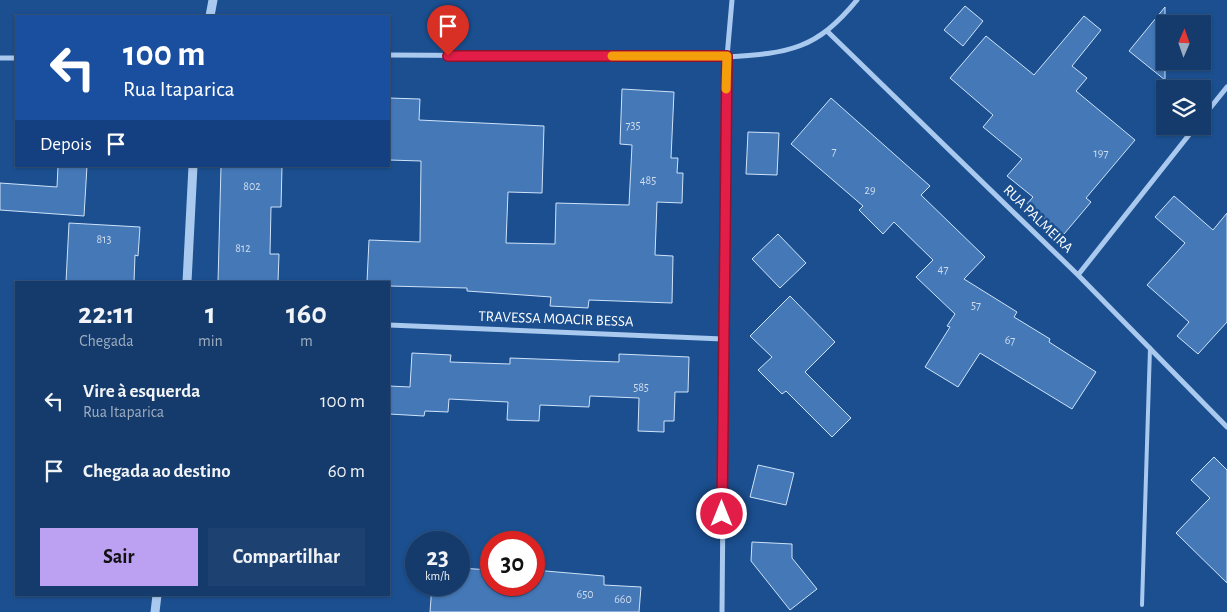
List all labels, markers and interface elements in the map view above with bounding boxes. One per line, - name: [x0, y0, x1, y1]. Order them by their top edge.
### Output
- pin: [427, 5, 469, 56]
- icon: arrive: [434, 12, 462, 40]
- north arrow: [1156, 15, 1211, 70]
- map controls: [1156, 15, 1211, 135]
- icon: left: [40, 35, 105, 100]
- text: 100 m: [123, 37, 206, 72]
- text: Rua Itaparica: [123, 78, 235, 100]
- button: layers: [1156, 80, 1211, 135]
- house number: 735: [626, 119, 640, 131]
- icon: arrive: [102, 130, 130, 158]
- text: Depois: [40, 135, 92, 154]
- house number: 7: [831, 145, 837, 157]
- house number: 197: [1094, 147, 1108, 159]
- house number: 485: [640, 174, 656, 186]
- house number: 802: [243, 180, 261, 192]
- street label: RUA PALMEIRA: [1000, 182, 1076, 256]
- house number: 29: [864, 184, 876, 196]
- house number: 813: [97, 233, 111, 245]
- house number: 812: [235, 242, 251, 254]
- house number: 47: [938, 263, 948, 275]
- text: 22:11: [78, 299, 135, 329]
- text: 1: [205, 299, 216, 329]
- text: 160: [286, 299, 327, 329]
- house number: 57: [971, 299, 981, 311]
- street label: TRAVESSA MOACIR BESSA: [478, 309, 634, 329]
- text: Chegada: [79, 333, 134, 349]
- text: min: [198, 333, 223, 349]
- text: m: [300, 333, 313, 349]
- house number: 67: [1005, 334, 1015, 346]
- house number: 585: [633, 381, 649, 393]
- text: Vire à esquerda: [83, 382, 200, 401]
- icon: left: [40, 387, 68, 415]
- text: 100 m: [320, 392, 365, 411]
- text: Rua Itaparica: [83, 404, 164, 420]
- icon: arrive: [40, 457, 68, 485]
- text: Chegada ao destino: [83, 462, 231, 481]
- text: 60 m: [328, 462, 365, 481]
- position arrow: [695, 487, 747, 539]
- button: Sair: [40, 528, 198, 586]
- button: Compartilhar: [208, 528, 365, 586]
- speed limit sign: 30: [480, 531, 545, 596]
- text: 23: [426, 545, 449, 570]
- text: km/h: [425, 570, 450, 582]
- house number: 650: [577, 588, 594, 600]
- house number: 660: [614, 593, 632, 605]

